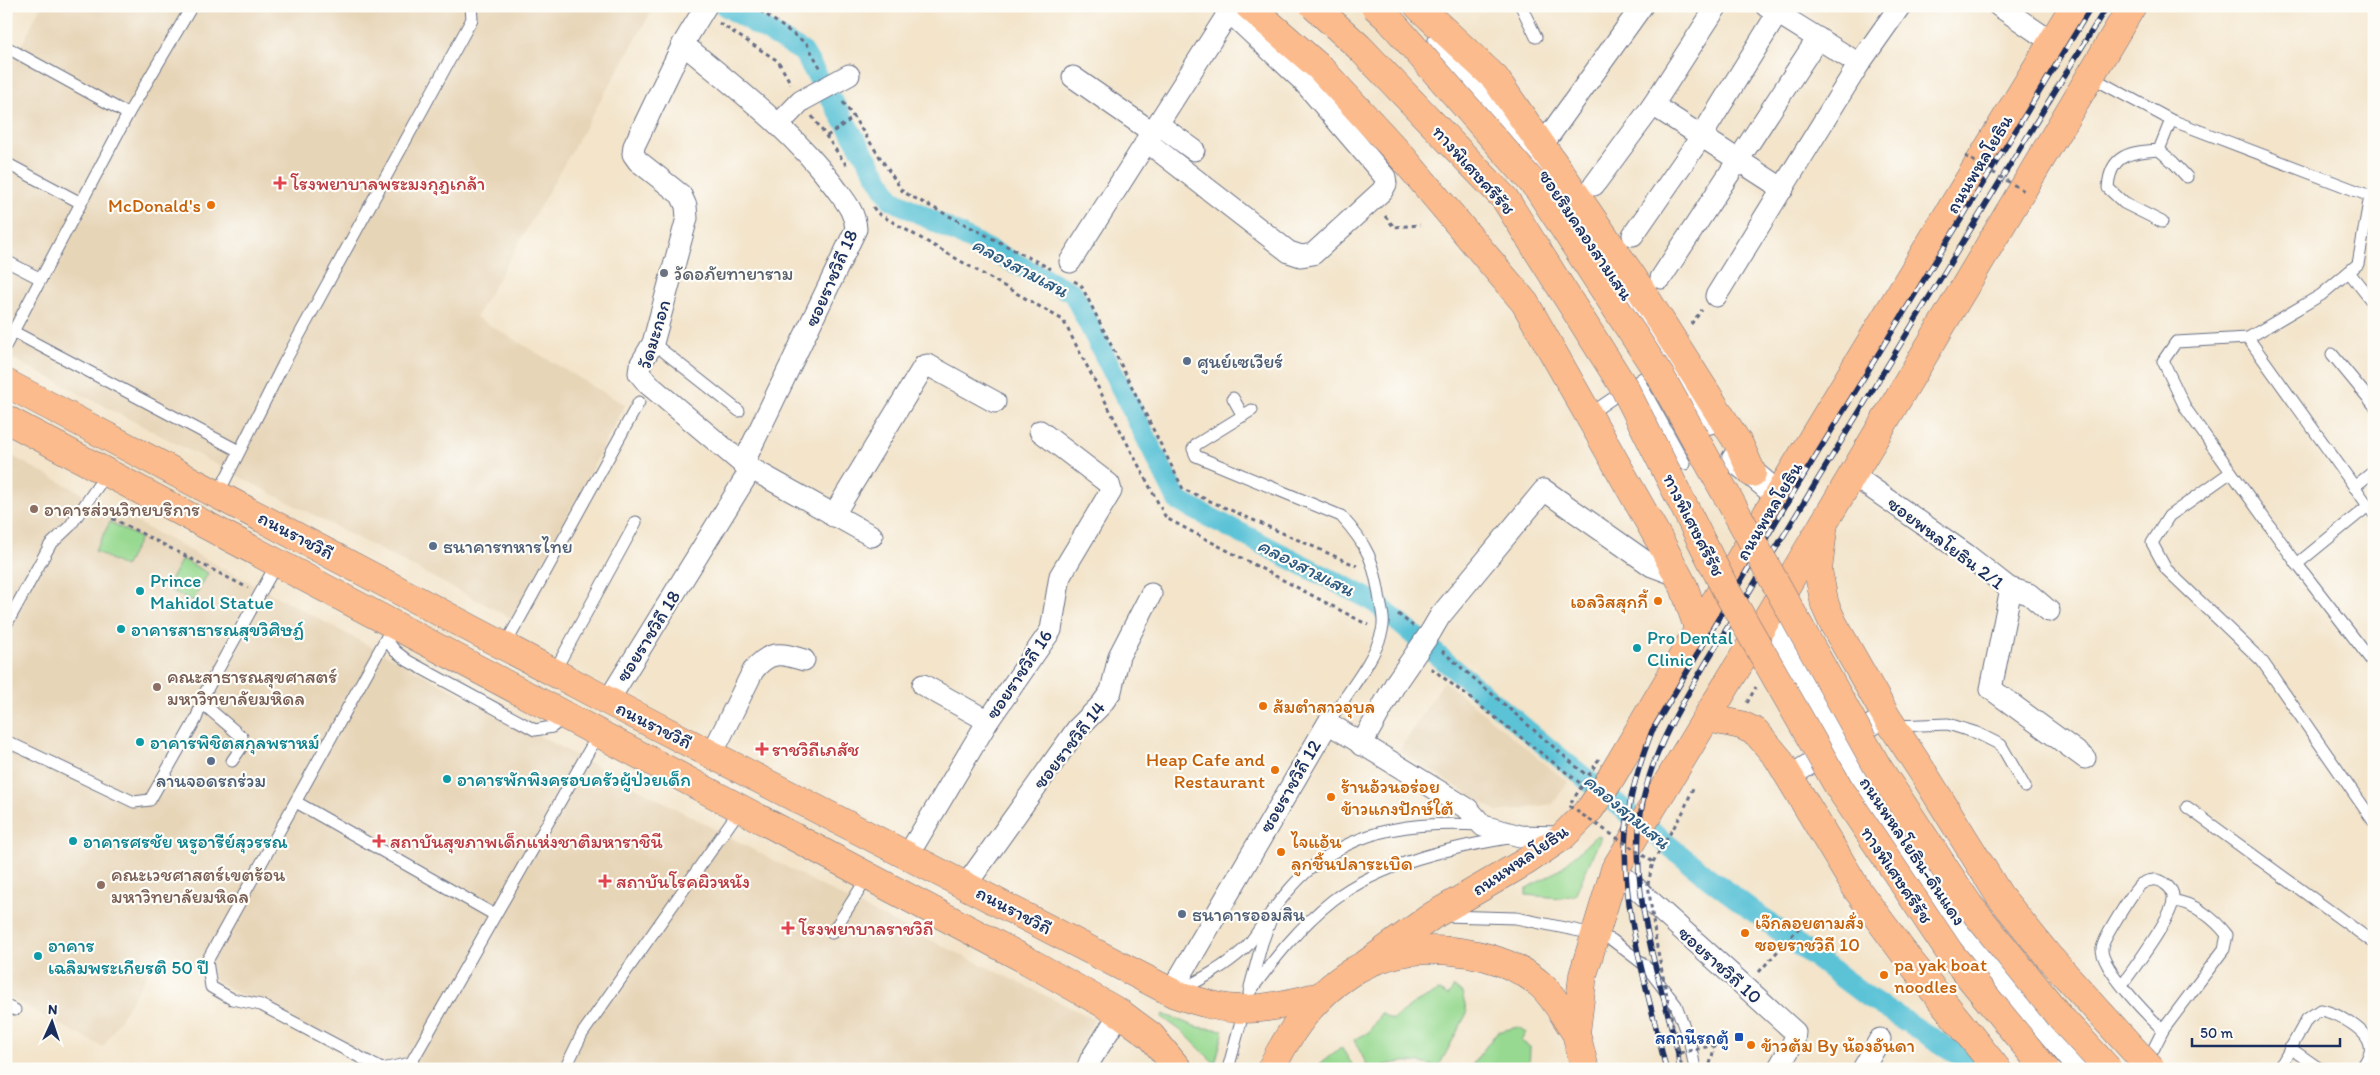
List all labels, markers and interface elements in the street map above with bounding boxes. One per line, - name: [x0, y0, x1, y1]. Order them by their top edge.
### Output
- street label: ถนนพหลโยธิน: [1940, 110, 2018, 218]
- street label: ทางพิเศษศรีรัช: [1428, 121, 1520, 220]
- street label: ซอยริมคลองสามเสน: [1534, 165, 1638, 305]
- place label: โรงพยาบาลพระมงกุฎเกล้า: [290, 172, 485, 196]
- marker: โรงพยาบาลพระมงกุฎเกล้า: [273, 176, 287, 190]
- place label: McDonald's: [108, 194, 201, 217]
- marker: McDonald's: [205, 199, 217, 211]
- street label: ซอยราชวิถี 18: [799, 226, 863, 330]
- water label: คลองสามเสน: [968, 232, 1073, 303]
- place label: วัดอภัยทายาราม: [674, 262, 793, 285]
- marker: วัดอภัยทายาราม: [658, 267, 670, 279]
- street label: วัดมะกอก: [633, 297, 675, 371]
- place label: ศูนย์เซเวียร์: [1197, 350, 1283, 375]
- marker: ศูนย์เซเวียร์: [1181, 355, 1193, 367]
- street label: ถนนพหลโยธิน: [1730, 457, 1808, 565]
- street label: ทางพิเศษศรีรัช: [1658, 470, 1730, 581]
- street label: ซอยพหลโยธิน 2/1: [1883, 492, 2009, 594]
- place label: อาคารส่วนวิทยบริการ: [44, 498, 200, 521]
- marker: อาคารส่วนวิทยบริการ: [28, 503, 40, 515]
- street label: ถนนราชวิถี: [254, 506, 338, 564]
- water label: คลองสามเสน: [1254, 532, 1359, 602]
- place label: ธนาคารทหารไทย: [443, 535, 573, 558]
- marker: ธนาคารทหารไทย: [427, 540, 439, 552]
- place label: Prince Mahidol Statue: [150, 569, 274, 614]
- marker: Prince Mahidol Statue: [134, 585, 146, 597]
- street label: ซอยราชวิถี 18: [611, 586, 685, 686]
- place label: เอลวิสสุกกี้: [1570, 589, 1649, 614]
- marker: เอลวิสสุกกี้: [1652, 595, 1664, 607]
- place label: อาคารสาธารณสุขวิศิษฏ์: [131, 618, 304, 642]
- marker: อาคารสาธารณสุขวิศิษฏ์: [115, 623, 127, 635]
- street label: ซอยราชวิถี 16: [981, 625, 1057, 723]
- place label: Pro Dental Clinic: [1647, 626, 1734, 671]
- marker: Pro Dental Clinic: [1631, 642, 1643, 654]
- place label: คณะสาธารณสุขศาสตร์ มหาวิทยาลัยมหิดล: [167, 665, 338, 710]
- marker: คณะสาธารณสุขศาสตร์ มหาวิทยาลัยมหิดล: [151, 681, 163, 693]
- place label: ส้มตำสาวอุบล: [1273, 695, 1375, 719]
- street label: ถนนราชวิถี: [612, 696, 696, 754]
- street label: ซอยราชวิถี 14: [1028, 697, 1110, 793]
- marker: ส้มตำสาวอุบล: [1257, 700, 1269, 712]
- place label: อาคารพิชิตสกุลพราหม์: [150, 731, 320, 755]
- marker: อาคารพิชิตสกุลพราหม์: [134, 736, 146, 748]
- street label: ซอยราชวิถี 12: [1254, 736, 1326, 836]
- place label: ราชวิถีเภสัช: [772, 738, 860, 761]
- marker: ราชวิถีเภสัช: [756, 743, 768, 755]
- place label: Heap Cafe and Restaurant: [1146, 748, 1266, 793]
- marker: ลานจอดรถร่วม: [205, 755, 217, 767]
- marker: Heap Cafe and Restaurant: [1269, 764, 1281, 776]
- place label: อาคารพักพิงครอบครัวผู้ป่วยเด็ก: [457, 768, 691, 793]
- water label: คลองสามเสน: [1579, 768, 1676, 855]
- place label: ลานจอดรถร่วม: [156, 769, 266, 792]
- street label: ถนนพหลโยธิน-ดินแดง: [1855, 772, 1971, 930]
- marker: อาคารพักพิงครอบครัวผู้ป่วยเด็ก: [441, 773, 453, 785]
- place label: ร้านอ้วนอร่อย ข้าวแกงปักษ์ใต้: [1341, 775, 1454, 820]
- marker: ร้านอ้วนอร่อย ข้าวแกงปักษ์ใต้: [1325, 791, 1337, 803]
- street label: ถนนพหลโยธิน: [1467, 819, 1573, 901]
- street label: ทางพิเศษศรีรัช: [1856, 822, 1938, 928]
- place label: อาคารศรชัย หรูอารีย์สุวรรณ: [83, 830, 288, 855]
- place label: สถาบันสุขภาพเด็กแห่งชาติมหาราชินี: [390, 830, 663, 854]
- place label: ไจแอ้น ลูกชิ้นปลาระเบิด: [1290, 830, 1413, 877]
- marker: สถาบันสุขภาพเด็กแห่งชาติมหาราชินี: [372, 834, 386, 848]
- marker: อาคารศรชัย หรูอารีย์สุวรรณ: [67, 835, 79, 847]
- marker: ไจแอ้น ลูกชิ้นปลาระเบิด: [1275, 846, 1287, 858]
- place label: คณะเวชศาสตร์เขตร้อน มหาวิทยาลัยมหิดล: [111, 863, 285, 908]
- place label: สถาบันโรคผิวหนัง: [616, 870, 750, 893]
- marker: สถาบันโรคผิวหนัง: [598, 874, 612, 888]
- marker: คณะเวชศาสตร์เขตร้อน มหาวิทยาลัยมหิดล: [95, 879, 107, 891]
- street label: ถนนราชวิถี: [972, 881, 1056, 939]
- place label: ธนาคารออมสิน: [1192, 903, 1305, 926]
- marker: ธนาคารออมสิน: [1176, 908, 1188, 920]
- place label: เจ๊กลอยตามสั่ง ซอยราชวิถี 10: [1755, 911, 1864, 956]
- place label: โรงพยาบาลราชวิถี: [798, 917, 934, 940]
- marker: โรงพยาบาลราชวิถี: [781, 921, 795, 935]
- street label: ซอยราชวิถี 10: [1673, 921, 1767, 1009]
- marker: เจ๊กลอยตามสั่ง ซอยราชวิถี 10: [1739, 927, 1751, 939]
- place label: อาคาร เฉลิมพระเกียรติ 50 ปี: [48, 934, 209, 979]
- marker: อาคาร เฉลิมพระเกียรติ 50 ปี: [32, 950, 44, 962]
- place label: pa yak boat noodles: [1894, 953, 1987, 998]
- marker: pa yak boat noodles: [1878, 969, 1890, 981]
- north arrow: [28, 998, 78, 1048]
- text: N: [47, 1001, 58, 1018]
- scale bar: [2192, 1015, 2340, 1047]
- text: 50 m: [2200, 1024, 2233, 1042]
- place label: สถานีรถตู้: [1655, 1026, 1729, 1051]
- marker: สถานีรถตู้: [1733, 1031, 1745, 1043]
- place label: ข้าวต้ม By น้องอันดา: [1761, 1034, 1915, 1057]
- marker: ข้าวต้ม By น้องอันดา: [1745, 1039, 1757, 1051]

